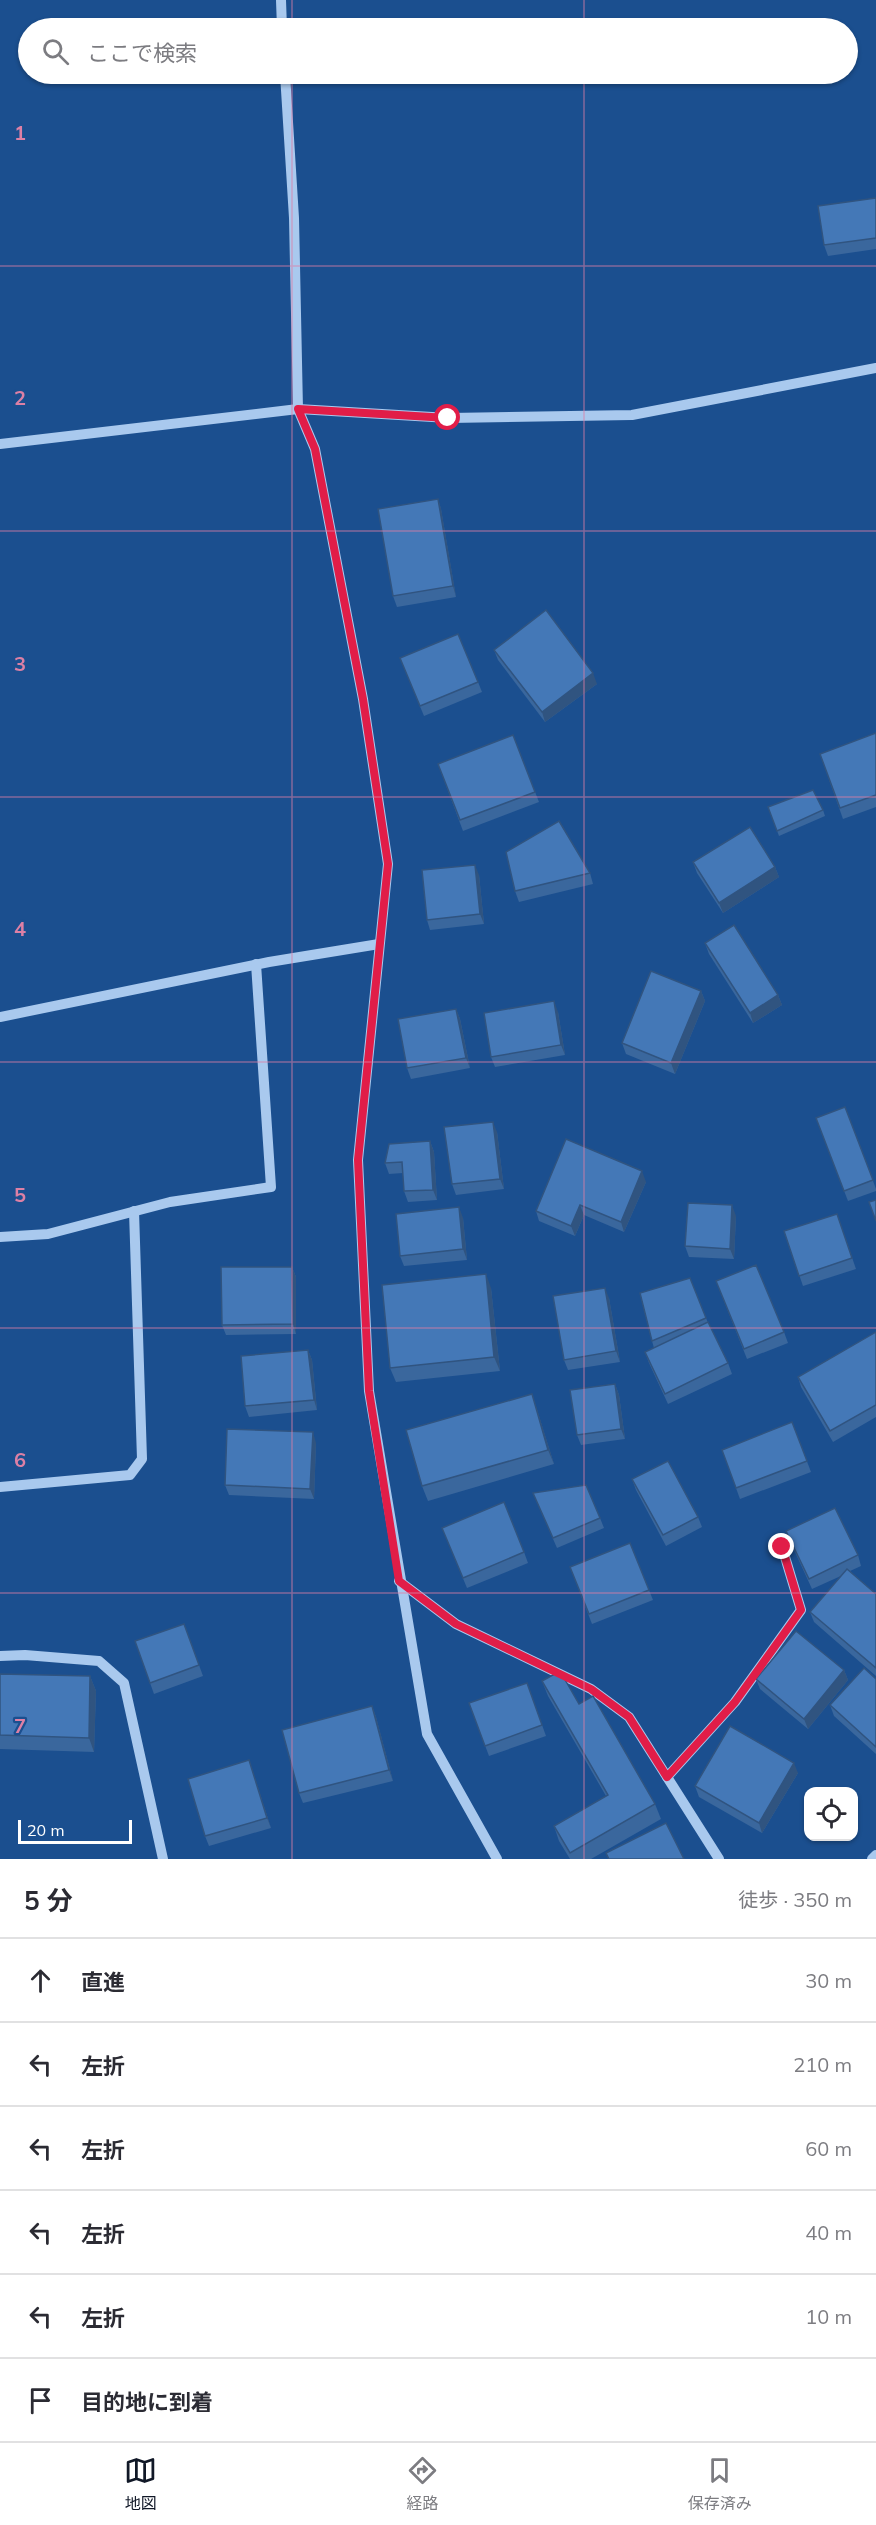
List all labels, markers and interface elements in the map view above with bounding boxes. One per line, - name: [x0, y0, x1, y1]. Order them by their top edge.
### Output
- search box: [18, 18, 858, 84]
- icon: search: [39, 35, 72, 68]
- text: ここで検索: [87, 39, 197, 67]
- text: 1: [14, 120, 26, 145]
- text: 2: [14, 385, 26, 410]
- route start: [434, 404, 460, 430]
- text: 3: [14, 651, 26, 676]
- text: 4: [14, 916, 26, 941]
- text: 5: [14, 1182, 26, 1207]
- text: 6: [14, 1447, 26, 1472]
- route end: [768, 1533, 794, 1559]
- text: 7: [14, 1713, 26, 1738]
- map controls: [804, 1787, 858, 1841]
- button: locate: [804, 1787, 858, 1841]
- scale bar: [18, 1817, 132, 1844]
- text: 20 m: [27, 1820, 64, 1840]
- text: 5 分: [24, 1884, 73, 1917]
- text: 徒歩 · 350 m: [738, 1887, 852, 1912]
- icon: ahead: [24, 1964, 57, 1997]
- text: 直進: [81, 1968, 125, 1996]
- text: 30 m: [805, 1968, 852, 1993]
- icon: left: [24, 2048, 57, 2081]
- text: 左折: [81, 2052, 125, 2080]
- text: 210 m: [793, 2052, 852, 2077]
- icon: left: [24, 2132, 57, 2165]
- text: 左折: [81, 2136, 125, 2164]
- text: 60 m: [805, 2136, 852, 2161]
- icon: left: [24, 2216, 57, 2249]
- text: 左折: [81, 2220, 125, 2248]
- text: 40 m: [805, 2220, 852, 2245]
- icon: left: [24, 2300, 57, 2333]
- text: 左折: [81, 2304, 125, 2332]
- text: 10 m: [805, 2304, 852, 2329]
- icon: arrive: [24, 2384, 57, 2417]
- text: 目的地に到着: [81, 2388, 213, 2416]
- tab: 地図: [124, 2454, 157, 2514]
- tab: 経路: [406, 2454, 439, 2514]
- tab: 保存済み: [688, 2454, 752, 2514]

